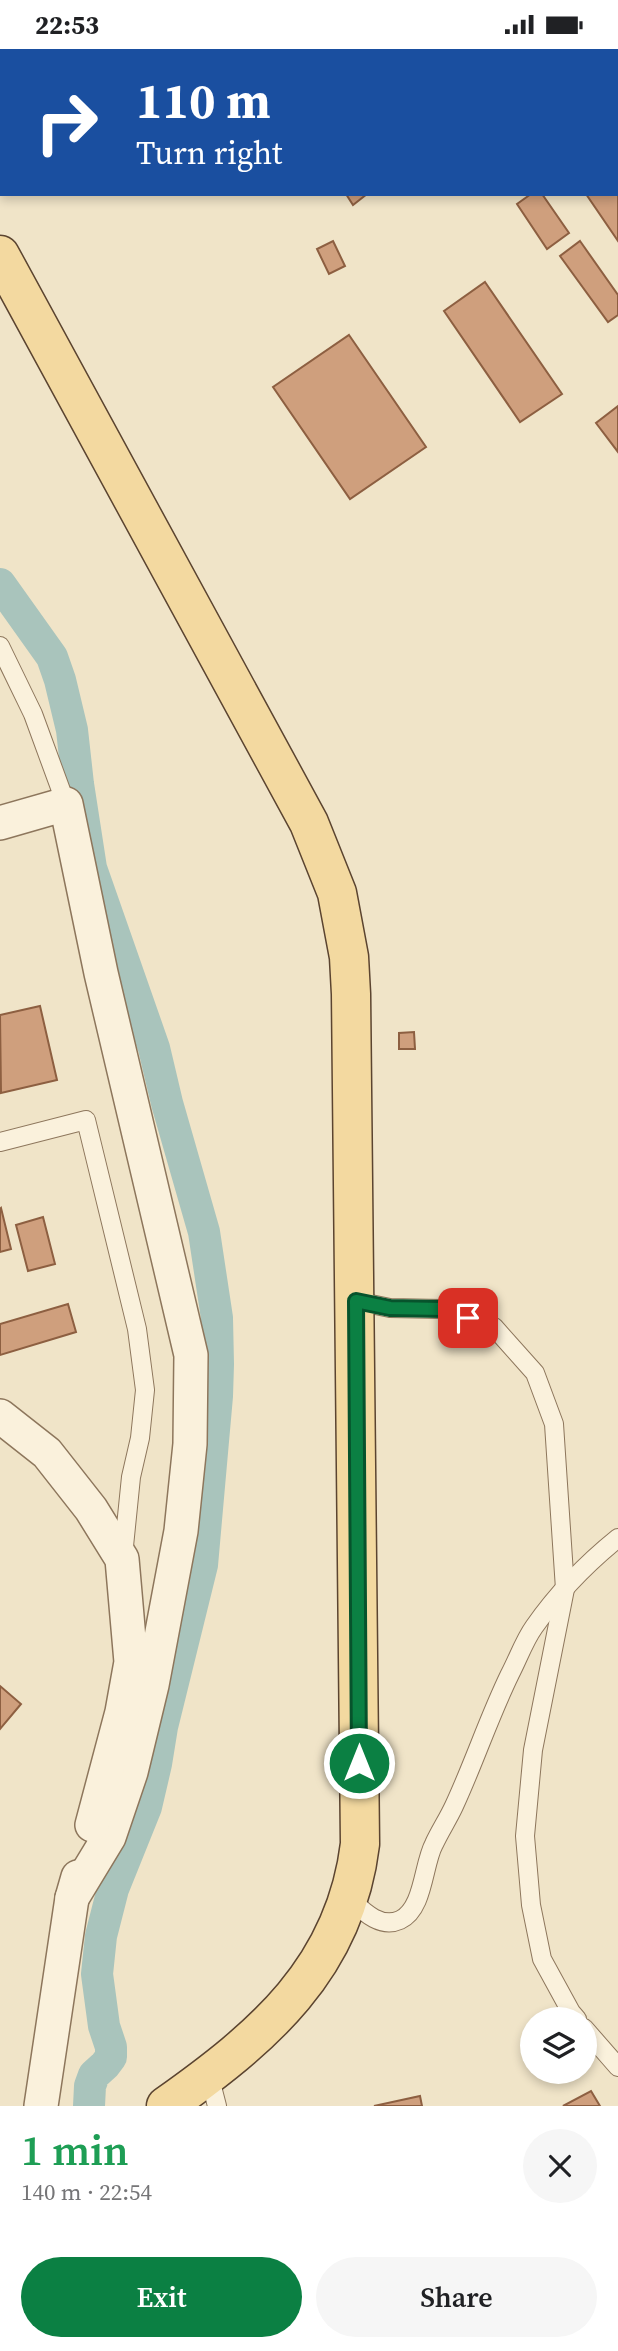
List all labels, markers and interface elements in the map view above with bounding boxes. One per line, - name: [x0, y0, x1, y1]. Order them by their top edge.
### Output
- text: 22:53: [35, 7, 99, 43]
- text: 110 m: [136, 67, 271, 134]
- icon: right: [21, 77, 112, 168]
- text: Turn right: [136, 131, 282, 175]
- pin: [438, 1288, 498, 1348]
- icon: arrive: [449, 1299, 487, 1337]
- position arrow: [322, 1726, 396, 1800]
- map controls: [520, 2007, 597, 2084]
- button: layers: [520, 2007, 597, 2084]
- text: 1 min: [21, 2121, 129, 2179]
- button: close: [523, 2129, 597, 2203]
- text: 140 m · 22:54: [21, 2176, 152, 2208]
- button: Exit: [21, 2257, 302, 2337]
- button: Share: [316, 2257, 597, 2337]

